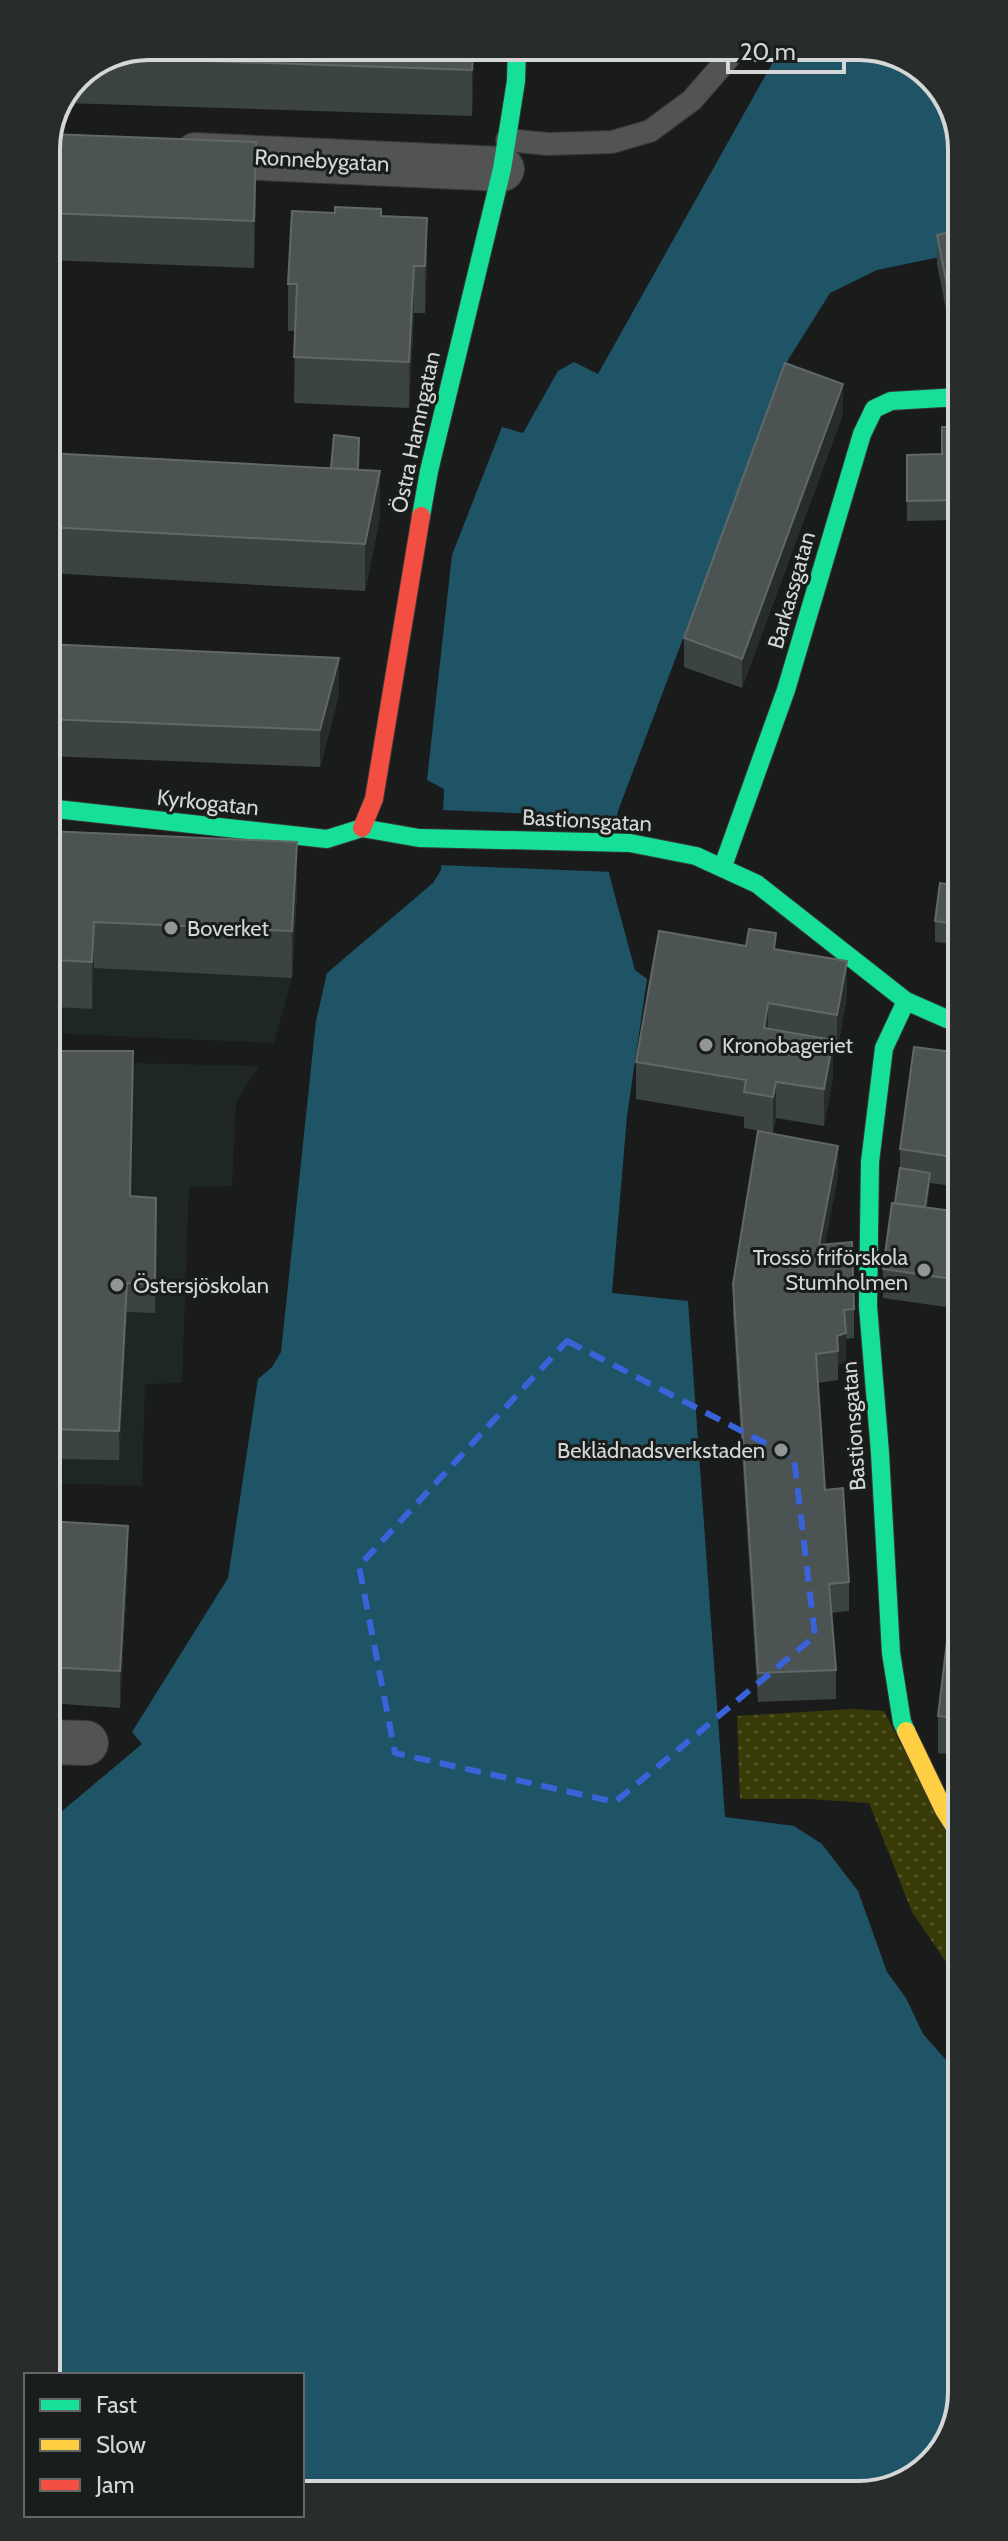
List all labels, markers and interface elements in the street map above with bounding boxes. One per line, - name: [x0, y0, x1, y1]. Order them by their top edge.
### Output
- scale bar: [728, 24, 844, 74]
- text: 20 m: [740, 37, 796, 66]
- street label: Ronnebygatan: [254, 143, 390, 178]
- street label: Östra Hamngatan: [385, 349, 446, 515]
- street label: Barkassgatan: [762, 528, 821, 652]
- street label: Kyrkogatan: [156, 784, 260, 821]
- street label: Bastionsgatan: [521, 804, 653, 837]
- place label: Boverket: [187, 915, 270, 942]
- marker: Boverket: [162, 919, 180, 937]
- place label: Kronobageriet: [722, 1032, 853, 1059]
- marker: Kronobageriet: [697, 1036, 715, 1054]
- place label: Trossö friförskola Stumholmen: [753, 1244, 908, 1296]
- marker: Trossö friförskola Stumholmen: [915, 1261, 933, 1279]
- place label: Östersjöskolan: [133, 1272, 269, 1299]
- marker: Östersjöskolan: [108, 1276, 126, 1294]
- street label: Bastionsgatan: [835, 1360, 871, 1492]
- place label: Beklädnadsverkstaden: [557, 1437, 765, 1464]
- marker: Beklädnadsverkstaden: [772, 1441, 790, 1459]
- legend: [24, 2373, 304, 2517]
- text: Fast: [96, 2390, 137, 2419]
- text: Slow: [96, 2430, 146, 2459]
- text: Jam: [95, 2470, 134, 2499]

